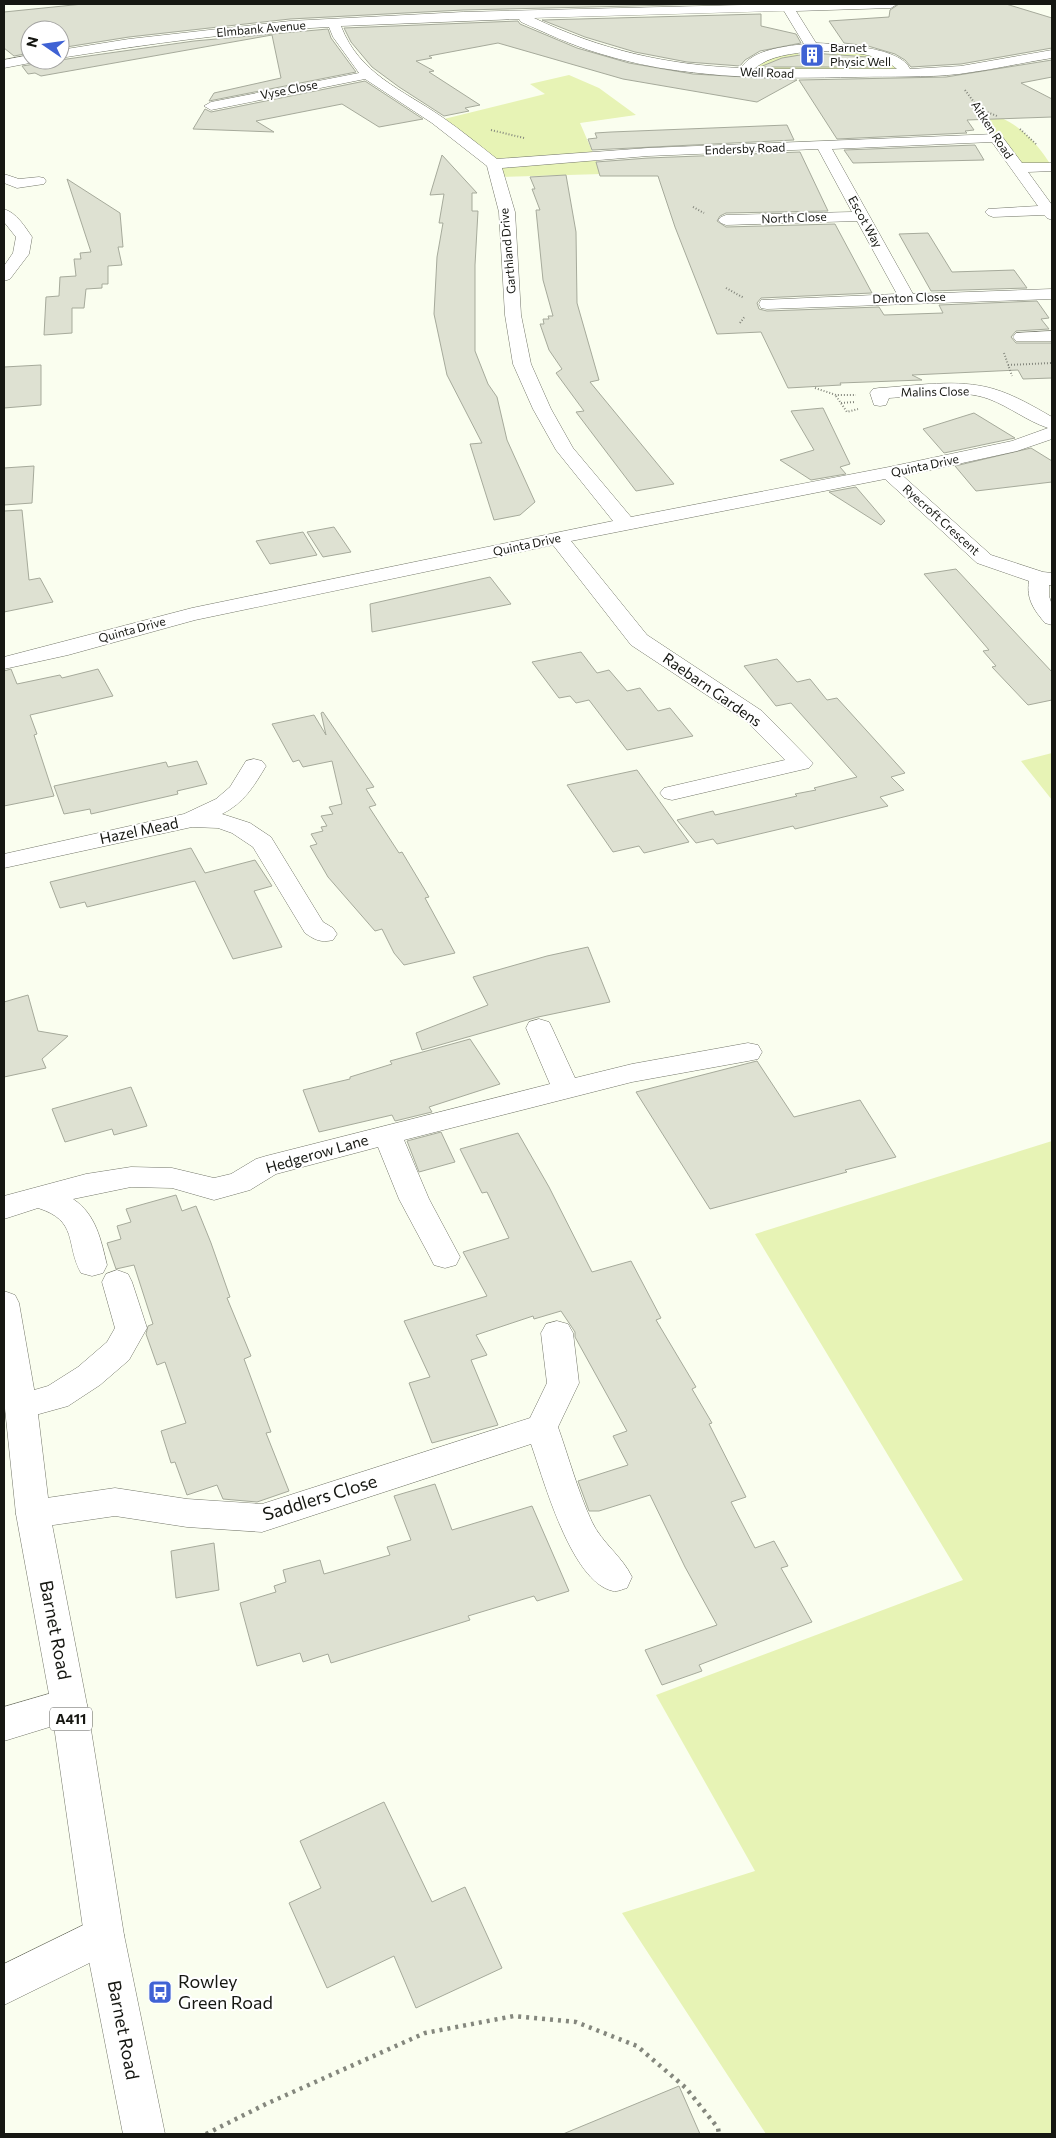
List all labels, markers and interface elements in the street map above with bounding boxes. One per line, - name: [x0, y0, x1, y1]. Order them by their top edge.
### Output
- street label: Elmbank Avenue: [216, 17, 306, 39]
- north arrow: [20, 20, 70, 70]
- text: N: [22, 35, 41, 49]
- place label: Barnet Physic Well: [830, 40, 891, 68]
- building icon: Barnet Physic Well: [799, 42, 825, 68]
- street label: Well Road: [740, 64, 794, 80]
- street label: Vyse Close: [259, 77, 319, 101]
- street label: Aitken Road: [969, 98, 1017, 161]
- street label: Endersby Road: [704, 140, 786, 156]
- street label: Escot Way: [846, 193, 886, 250]
- street label: Garthland Drive: [496, 208, 518, 295]
- street label: North Close: [761, 209, 827, 225]
- street label: Denton Close: [872, 289, 946, 305]
- street label: Malins Close: [901, 383, 969, 399]
- street label: Quinta Drive: [890, 451, 960, 479]
- street label: Ryecroft Crescent: [900, 481, 983, 557]
- street label: Quinta Drive: [492, 530, 562, 558]
- street label: Quinta Drive: [97, 613, 167, 645]
- street label: Raebarn Gardens: [660, 648, 766, 730]
- street label: Hazel Mead: [98, 813, 180, 847]
- street label: Hedgerow Lane: [263, 1130, 370, 1176]
- street label: Saddlers Close: [260, 1469, 380, 1525]
- street label: Barnet Road: [36, 1578, 76, 1681]
- road number: A411: [50, 1708, 92, 1730]
- place label: Rowley Green Road: [178, 1970, 273, 2013]
- street label: Barnet Road: [104, 1978, 144, 2081]
- bus stop icon: Rowley Green Road: [147, 1979, 173, 2005]

